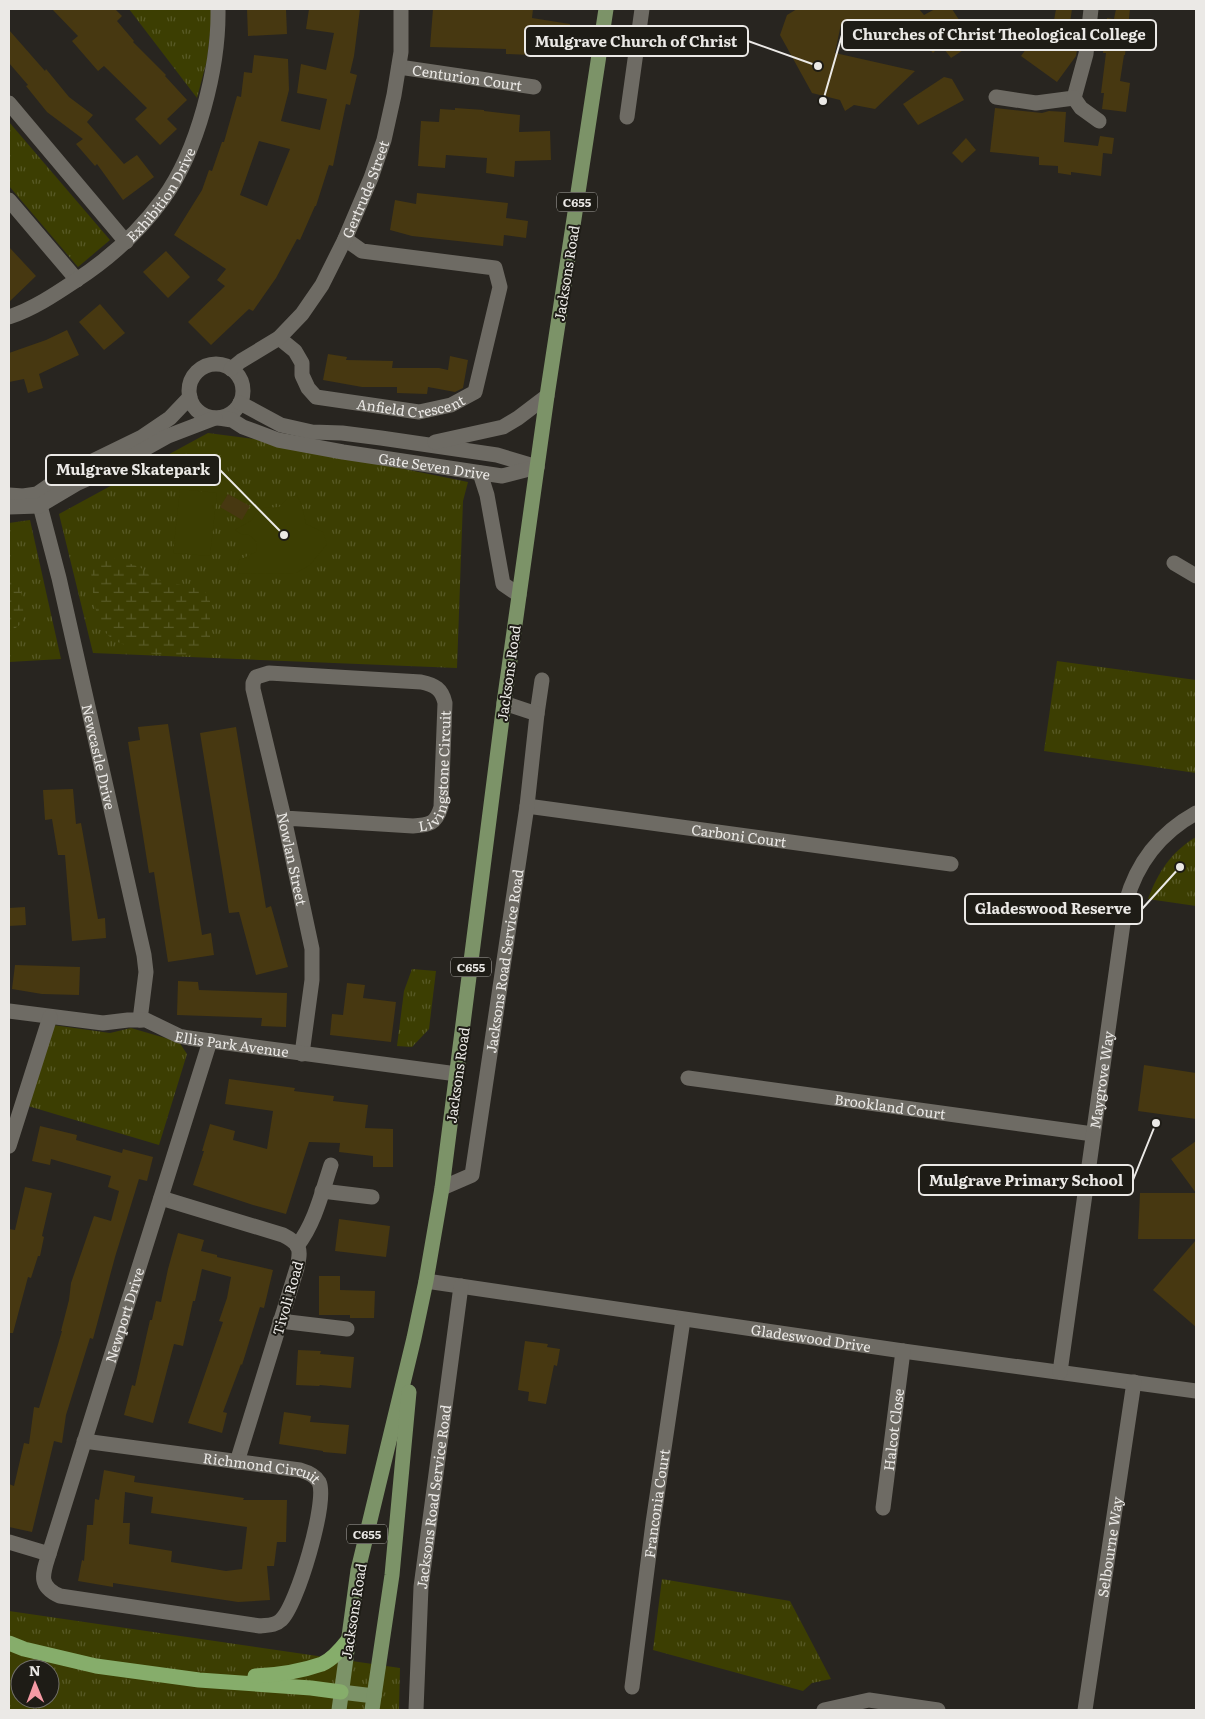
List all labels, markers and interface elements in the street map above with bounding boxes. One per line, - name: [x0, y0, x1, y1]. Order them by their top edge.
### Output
- callout: Churches of Christ Theological College: [842, 20, 1156, 50]
- text: Churches of Christ Theological College: [852, 22, 1146, 45]
- callout: Mulgrave Church of Christ: [525, 26, 748, 56]
- text: Mulgrave Church of Christ: [535, 29, 738, 52]
- street label: Centurion Court: [411, 59, 524, 95]
- street label: Gertrude Street: [337, 137, 393, 241]
- street label: Exhibition Drive: [121, 144, 200, 246]
- road number: C655: [557, 192, 597, 212]
- street label: Jacksons Road: [549, 223, 584, 322]
- street label: Anfield Crescent: [355, 389, 468, 422]
- street label: Gate Seven Drive: [377, 447, 492, 484]
- callout: Mulgrave Skatepark: [46, 455, 220, 485]
- text: Mulgrave Skatepark: [56, 457, 211, 480]
- street label: Jacksons Road: [491, 623, 525, 722]
- street label: Newcastle Drive: [78, 702, 121, 811]
- street label: Livingstone Circuit: [417, 710, 455, 836]
- street label: Nowlan Street: [273, 810, 313, 908]
- street label: Carboni Court: [690, 819, 788, 851]
- street label: Jacksons Road Service Road: [480, 867, 528, 1054]
- callout: Gladeswood Reserve: [965, 894, 1142, 924]
- text: Gladeswood Reserve: [975, 896, 1132, 919]
- road number: C655: [451, 958, 491, 976]
- street label: Ellis Park Avenue: [173, 1025, 290, 1061]
- street label: Jacksons Road: [440, 1025, 474, 1124]
- street label: Maygrove Way: [1084, 1029, 1118, 1130]
- street label: Brookland Court: [833, 1088, 947, 1124]
- callout: Mulgrave Primary School: [919, 1165, 1133, 1195]
- text: Mulgrave Primary School: [929, 1168, 1124, 1191]
- street label: Tivoli Road: [267, 1258, 307, 1338]
- street label: Newport Drive: [100, 1265, 148, 1365]
- street label: Gladeswood Drive: [750, 1319, 872, 1356]
- street label: Halcot Close: [878, 1387, 908, 1472]
- street label: Jacksons Road Service Road: [411, 1403, 455, 1590]
- street label: Richmond Circuit: [202, 1447, 326, 1488]
- street label: Franconia Court: [639, 1447, 674, 1559]
- street label: Selbourne Way: [1092, 1494, 1127, 1598]
- road number: C655: [347, 1525, 387, 1544]
- street label: Jacksons Road: [336, 1561, 371, 1660]
- north arrow: [10, 1659, 60, 1709]
- text: N: [29, 1660, 41, 1680]

